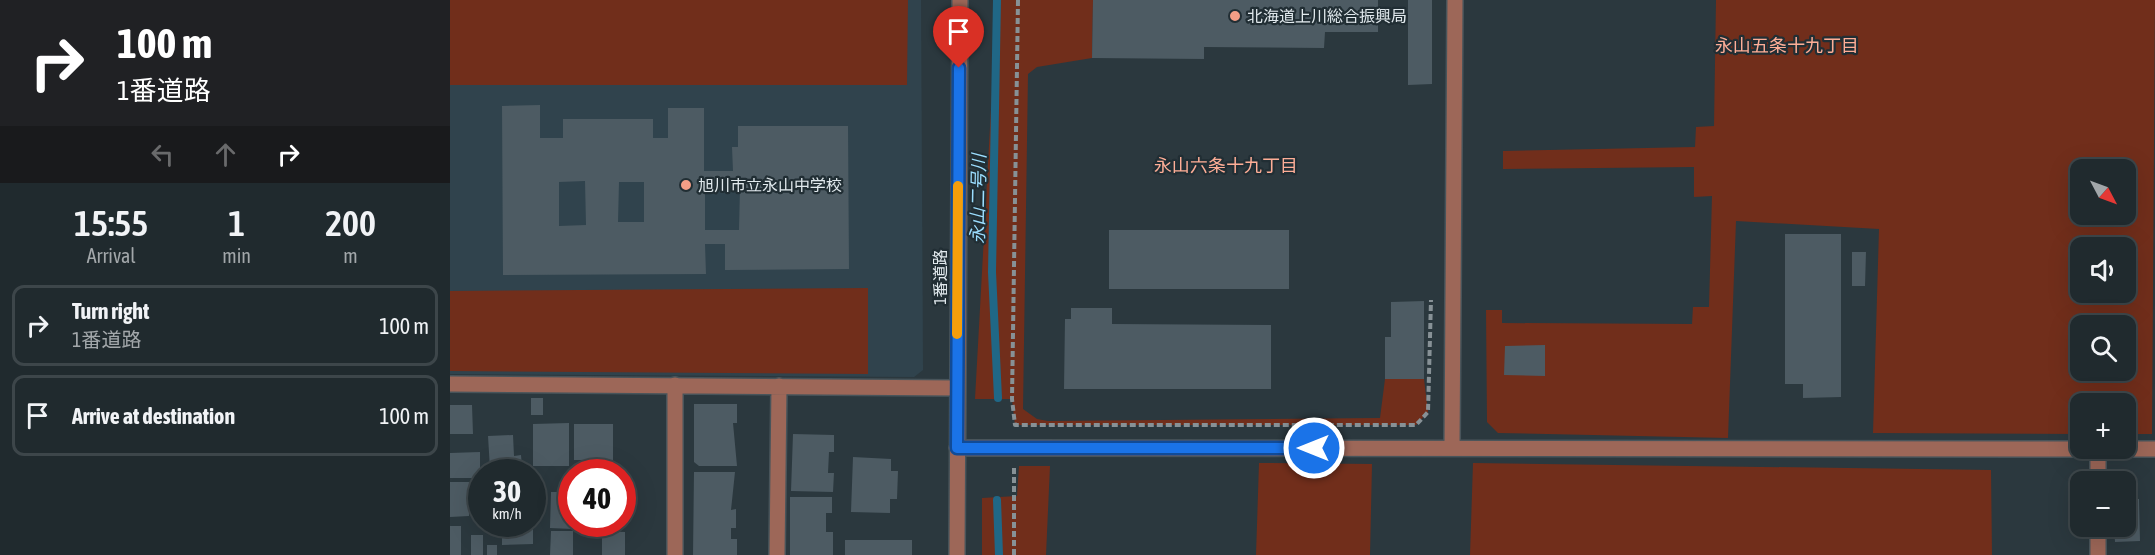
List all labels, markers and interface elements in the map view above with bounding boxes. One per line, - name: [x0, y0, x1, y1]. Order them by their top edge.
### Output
- pin: [933, 6, 984, 68]
- place label: 北海道上川総合振興局: [1247, 7, 1407, 25]
- marker: 北海道上川総合振興局: [1228, 9, 1242, 23]
- icon: arrive: [942, 15, 975, 48]
- text: 100 m: [117, 19, 212, 67]
- icon: right: [18, 24, 96, 102]
- district label: 永山五条十九丁目: [1715, 35, 1859, 56]
- text: 1番道路: [117, 75, 211, 106]
- icon: left: [146, 138, 179, 171]
- icon: ahead: [209, 138, 242, 171]
- icon: right: [272, 138, 305, 171]
- water label: 永山二号川: [967, 152, 989, 244]
- district label: 永山六条十九丁目: [1154, 155, 1298, 176]
- north arrow: [2070, 159, 2136, 225]
- map controls: [2070, 159, 2136, 537]
- place label: 旭川市立永山中学校: [698, 176, 842, 194]
- marker: 旭川市立永山中学校: [679, 178, 693, 192]
- text: 15:55: [74, 202, 148, 244]
- text: 1: [228, 202, 245, 244]
- text: 200: [325, 202, 376, 244]
- button: sound: [2070, 237, 2136, 303]
- text: Arrival: [87, 244, 136, 267]
- text: min: [222, 244, 251, 267]
- text: m: [343, 244, 358, 267]
- street label: 1番道路: [931, 249, 949, 305]
- text: Turn right: [72, 298, 149, 324]
- icon: right: [21, 309, 54, 342]
- text: 100 m: [379, 313, 429, 339]
- button: search: [2070, 315, 2136, 381]
- text: 1番道路: [72, 328, 141, 351]
- button: +: [2070, 393, 2136, 459]
- icon: arrive: [21, 399, 54, 432]
- text: Arrive at destination: [72, 403, 235, 429]
- text: 100 m: [379, 403, 429, 429]
- position arrow: [1282, 416, 1346, 480]
- speed limit sign: 40: [558, 459, 636, 537]
- button: −: [2070, 471, 2136, 537]
- text: 30: [493, 474, 521, 508]
- text: km/h: [492, 505, 522, 522]

